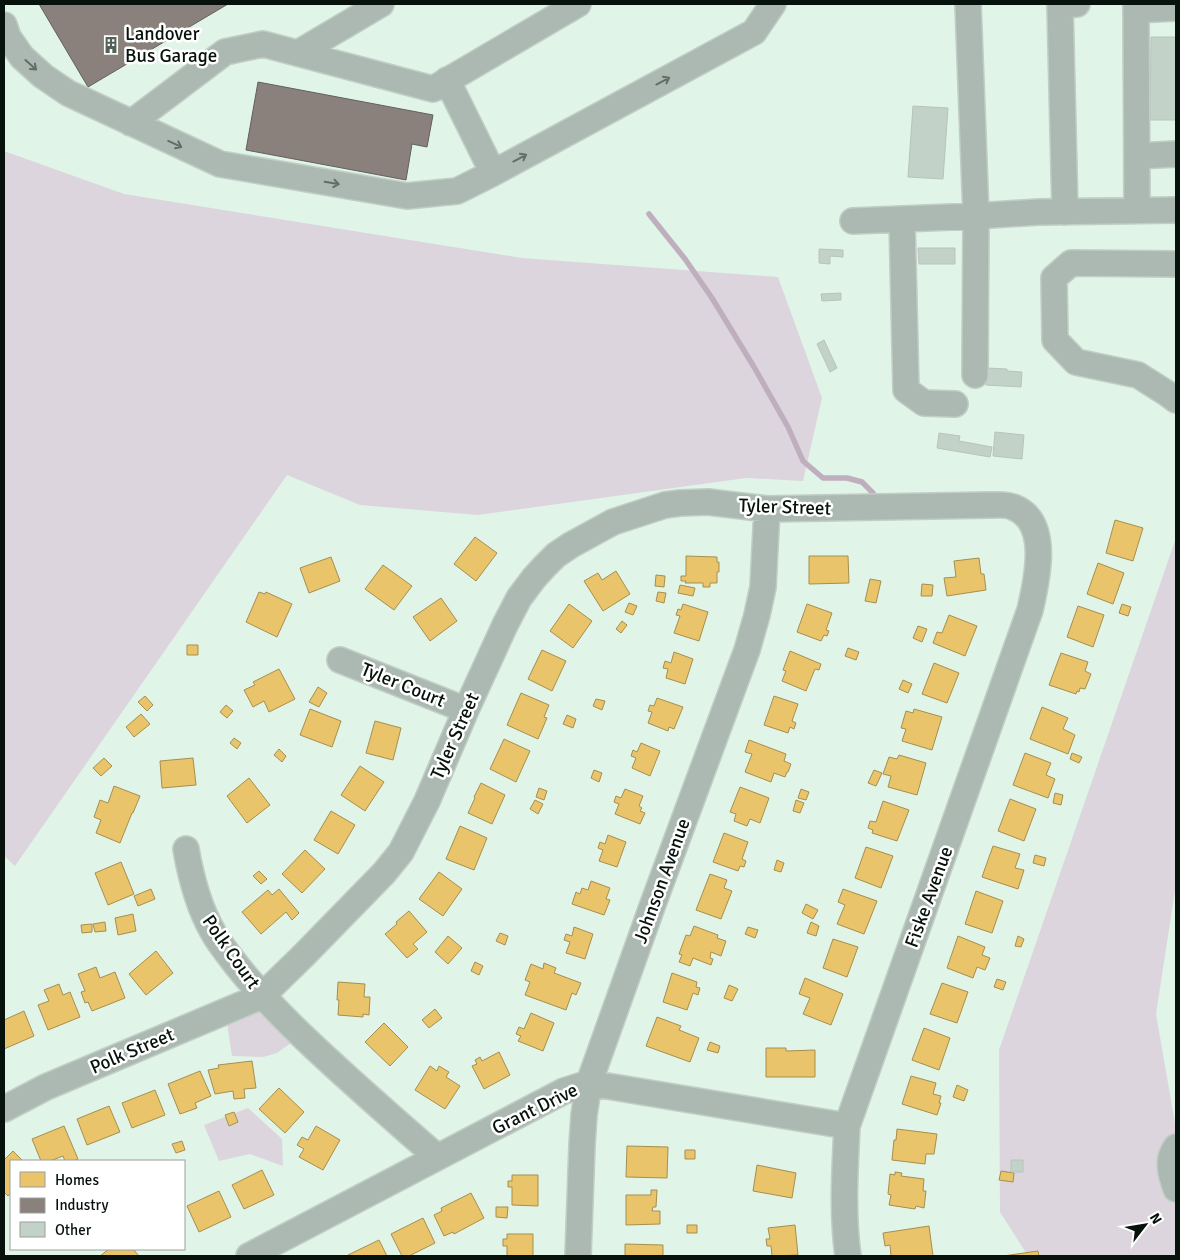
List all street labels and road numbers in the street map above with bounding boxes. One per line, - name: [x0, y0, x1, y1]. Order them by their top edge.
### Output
- street label: Tyler Street: [738, 493, 832, 521]
- street label: Tyler Court: [357, 657, 449, 713]
- street label: Tyler Street: [425, 689, 485, 783]
- street label: Johnson Avenue: [628, 815, 696, 947]
- street label: Fiske Avenue: [900, 843, 958, 951]
- street label: Polk Court: [197, 910, 265, 994]
- street label: Polk Street: [86, 1022, 178, 1079]
- street label: Grant Drive: [488, 1078, 582, 1140]

